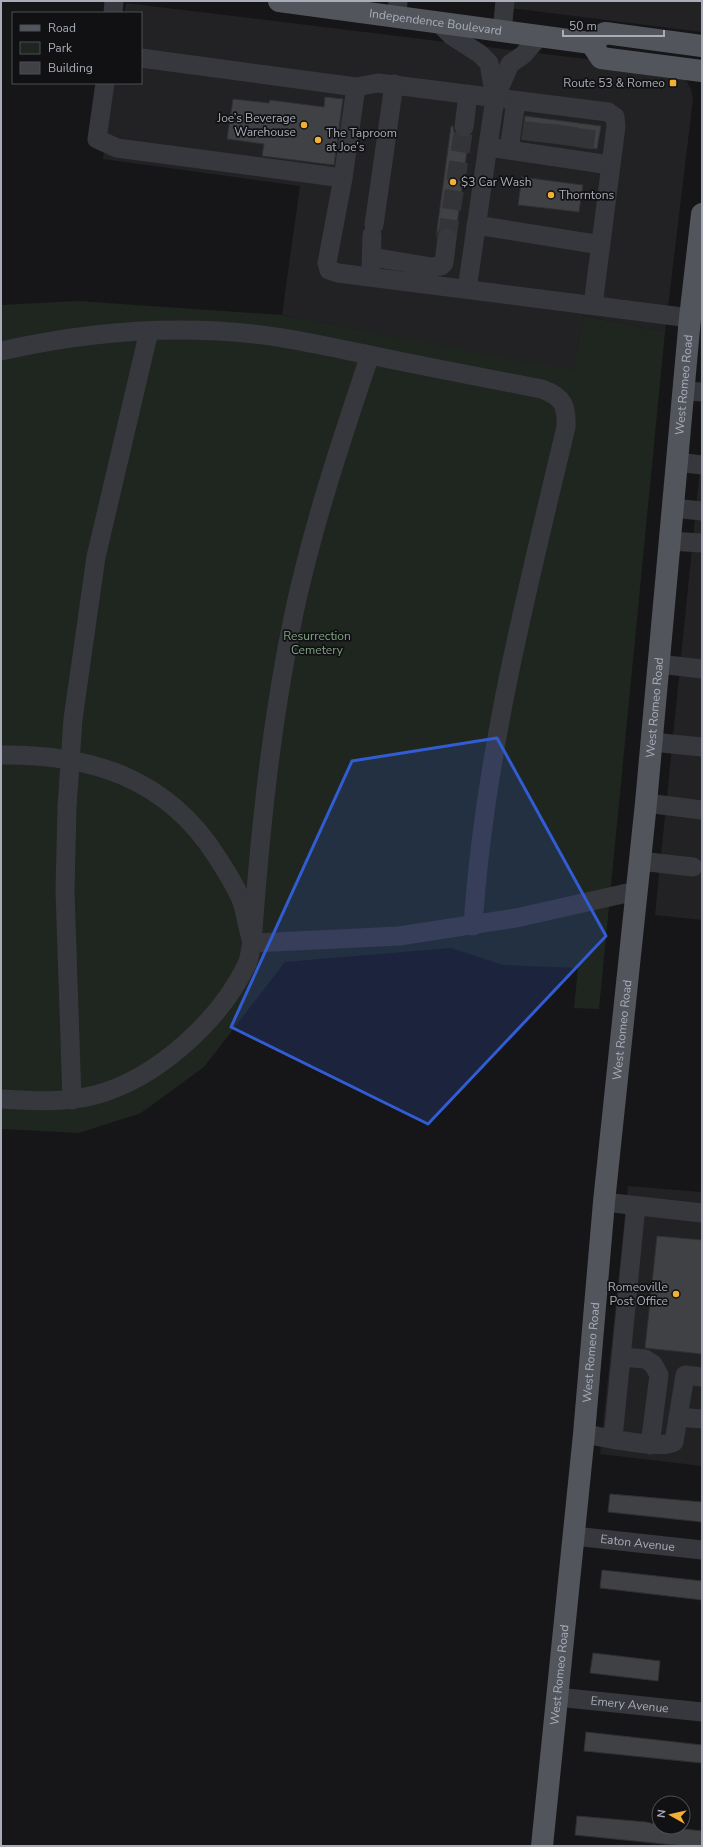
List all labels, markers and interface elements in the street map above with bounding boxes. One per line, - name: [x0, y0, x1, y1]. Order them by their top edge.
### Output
- street label: Independence Boulevard: [368, 5, 503, 39]
- legend: [12, 12, 142, 84]
- scale bar: [563, 12, 664, 38]
- text: 50 m: [569, 18, 597, 34]
- text: Road: [48, 20, 76, 36]
- text: Park: [48, 40, 73, 56]
- text: Building: [48, 60, 93, 76]
- place label: Route 53 & Romeo: [563, 75, 665, 91]
- marker: Route 53 & Romeo: [668, 78, 678, 88]
- place label: Joe’s Beverage Warehouse: [216, 110, 296, 140]
- marker: Joe’s Beverage Warehouse: [299, 120, 309, 130]
- place label: The Taproom at Joe’s: [326, 125, 397, 155]
- marker: The Taproom at Joe’s: [313, 135, 323, 145]
- place label: $3 Car Wash: [461, 174, 532, 190]
- marker: $3 Car Wash: [448, 177, 458, 187]
- place label: Thorntons: [559, 187, 614, 203]
- marker: Thorntons: [546, 190, 556, 200]
- street label: West Romeo Road: [671, 334, 696, 436]
- park label: Resurrection Cemetery: [283, 628, 351, 658]
- street label: West Romeo Road: [642, 657, 667, 759]
- street label: West Romeo Road: [609, 979, 635, 1081]
- place label: Romeoville Post Office: [608, 1279, 668, 1309]
- marker: Romeoville Post Office: [671, 1289, 681, 1299]
- street label: West Romeo Road: [579, 1301, 603, 1403]
- street label: Eaton Avenue: [600, 1531, 676, 1555]
- street label: West Romeo Road: [546, 1624, 573, 1726]
- street label: Emery Avenue: [590, 1693, 669, 1717]
- north arrow: [651, 1795, 691, 1835]
- text: N: [654, 1809, 670, 1819]

